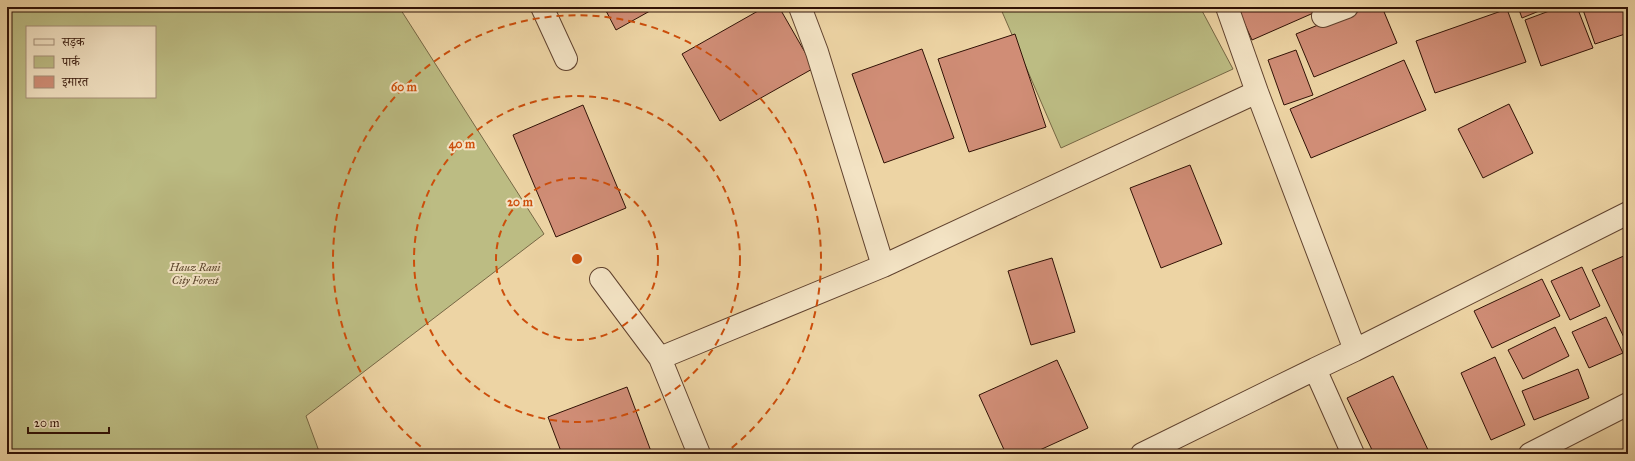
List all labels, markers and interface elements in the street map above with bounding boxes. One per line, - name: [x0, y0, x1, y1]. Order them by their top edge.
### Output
- legend: [26, 26, 156, 98]
- text: सड़क: [61, 35, 86, 49]
- text: पार्क: [61, 55, 81, 69]
- text: इमारत: [61, 75, 89, 89]
- text: 60 m: [391, 80, 418, 94]
- text: 40 m: [449, 137, 476, 152]
- text: 20 m: [507, 195, 534, 209]
- centre of rings: [570, 252, 584, 266]
- park label: Hauz Rani City Forest: [168, 261, 221, 287]
- scale bar: [28, 409, 109, 435]
- text: 20 m: [34, 416, 60, 430]

